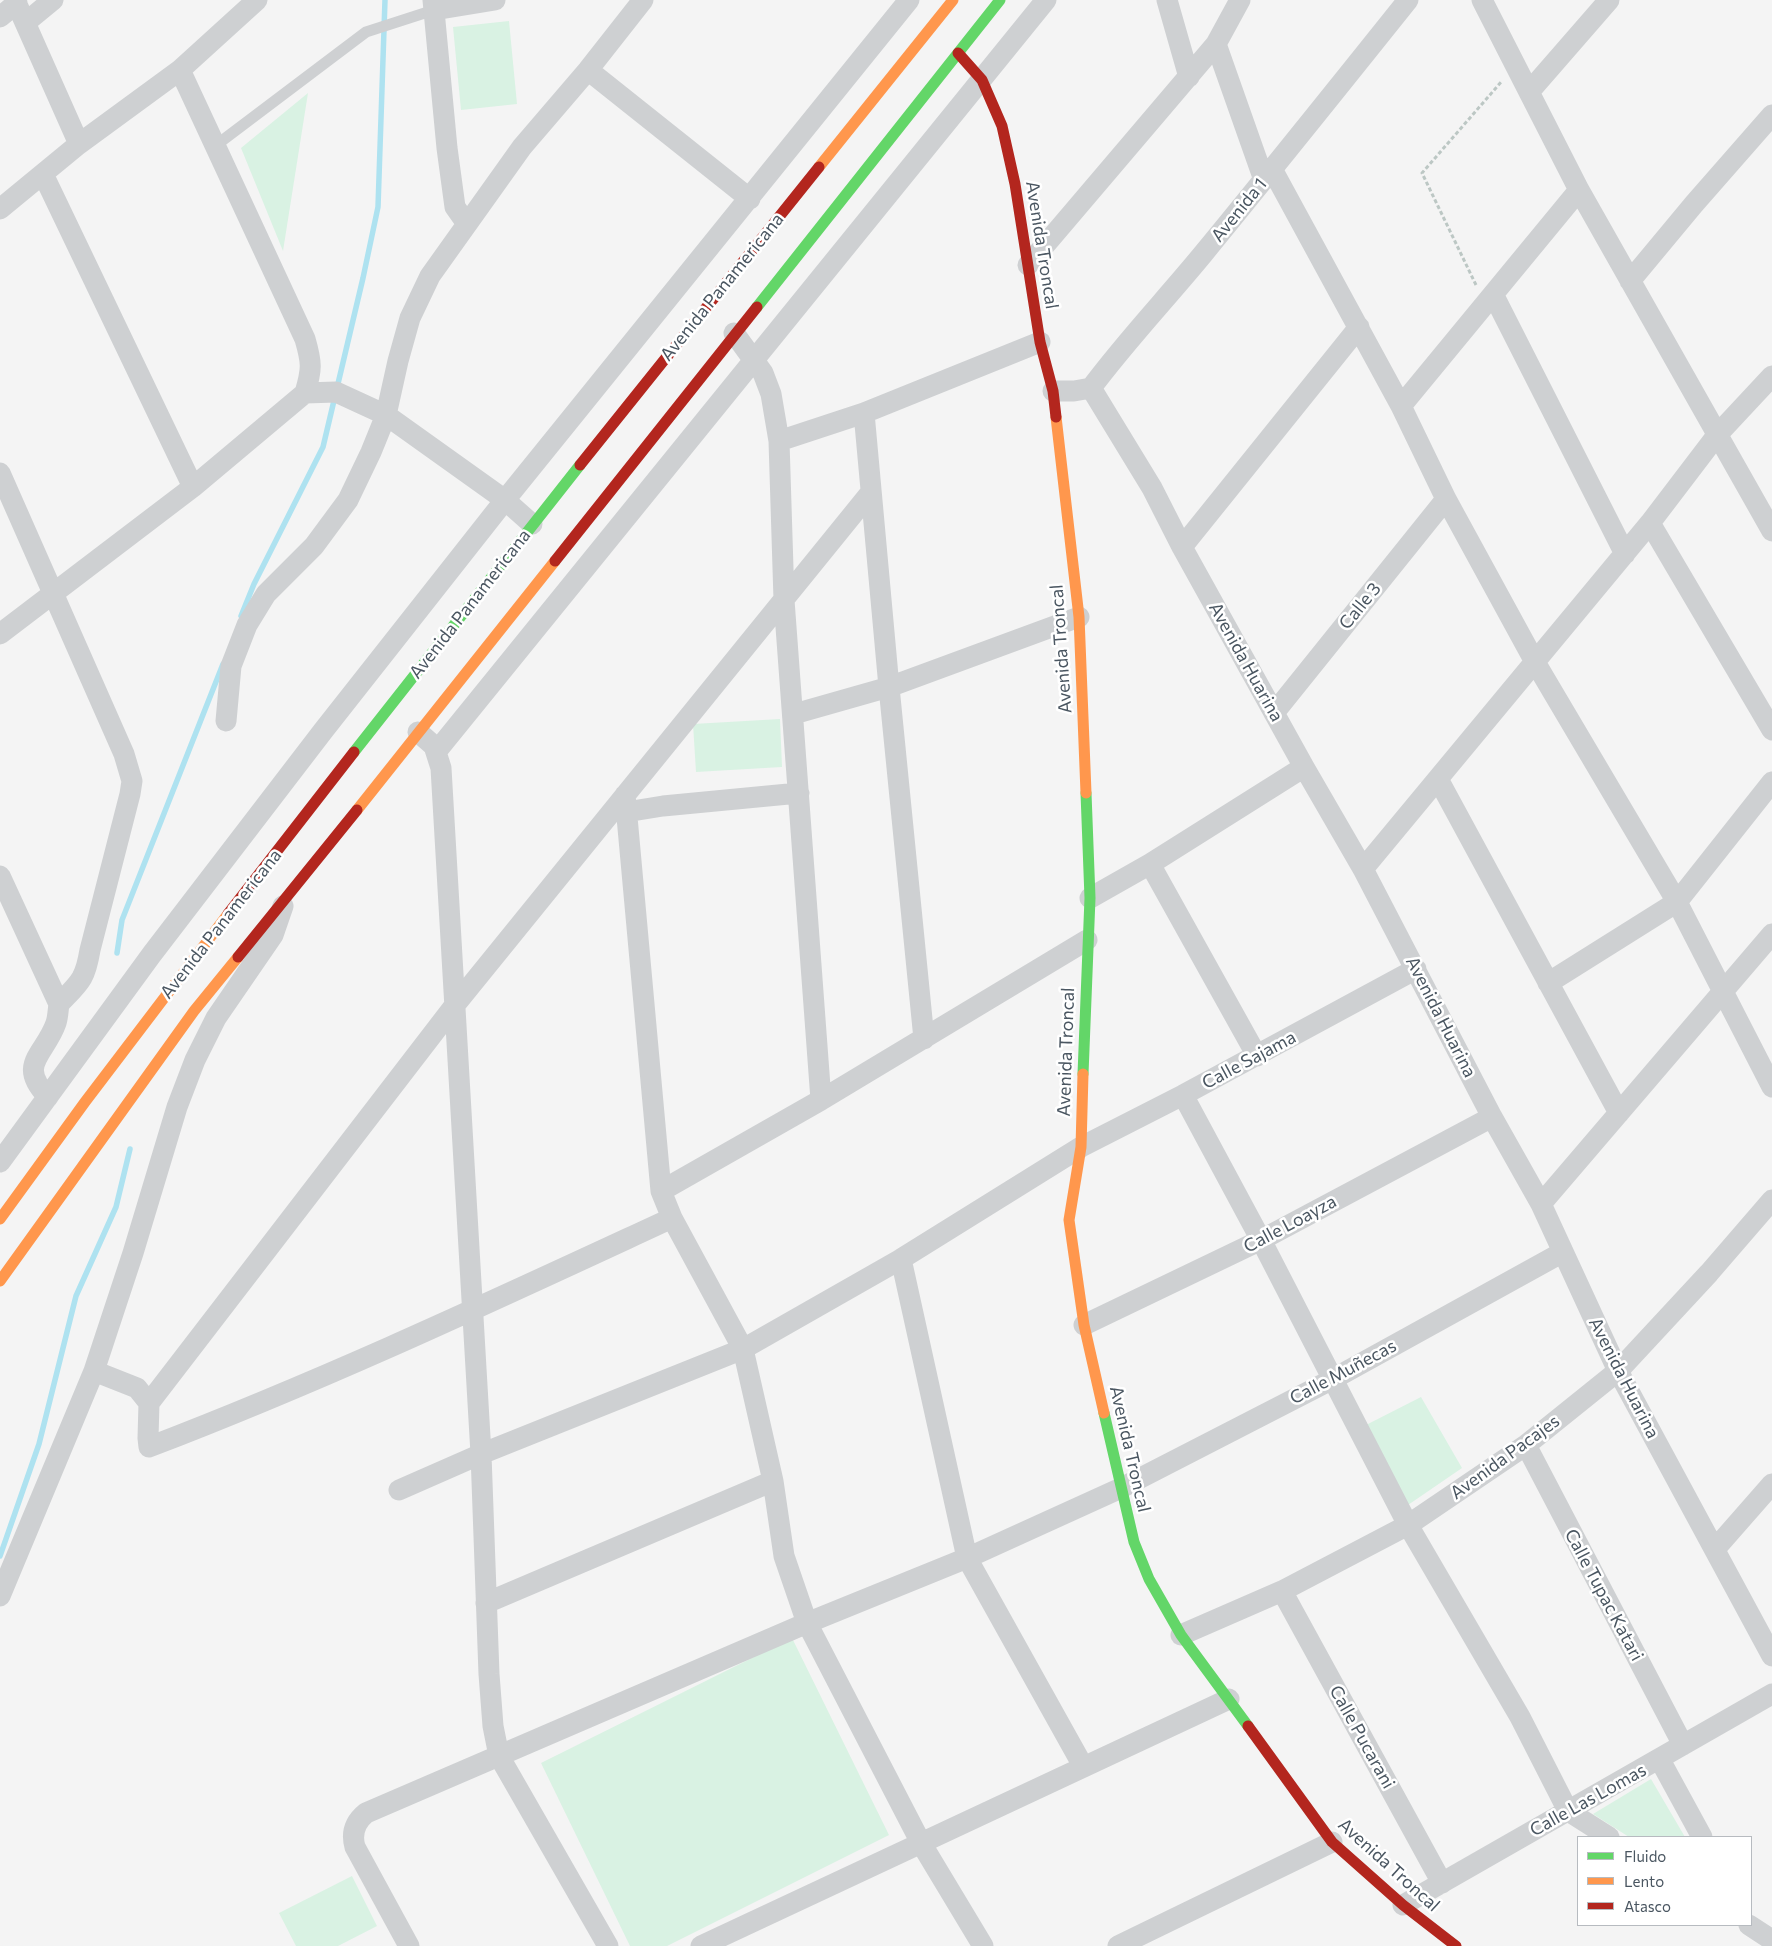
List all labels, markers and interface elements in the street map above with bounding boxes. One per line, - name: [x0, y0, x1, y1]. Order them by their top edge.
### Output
- street label: Avenida 1: [1207, 174, 1271, 246]
- street label: Avenida Troncal: [1021, 180, 1063, 310]
- street label: Avenida Panamericana: [656, 209, 788, 365]
- street label: Avenida Panamericana: [405, 525, 535, 683]
- street label: Calle 3: [1335, 578, 1385, 634]
- street label: Avenida Troncal: [1046, 584, 1076, 714]
- street label: Avenida Huarina: [1204, 599, 1288, 725]
- street label: Avenida Panamericana: [156, 845, 286, 1003]
- street label: Avenida Huarina: [1401, 953, 1481, 1081]
- street label: Avenida Troncal: [1053, 987, 1079, 1117]
- street label: Calle Sajama: [1198, 1026, 1300, 1094]
- street label: Calle Loayza: [1240, 1191, 1340, 1257]
- street label: Avenida Huarina: [1584, 1314, 1664, 1442]
- street label: Calle Muñecas: [1286, 1335, 1400, 1409]
- street label: Avenida Troncal: [1105, 1384, 1155, 1514]
- street label: Avenida Pacajes: [1446, 1410, 1564, 1504]
- street label: Calle Tupac Katari: [1560, 1525, 1648, 1665]
- street label: Calle Pucarani: [1325, 1682, 1399, 1792]
- street label: Calle Las Lomas: [1526, 1759, 1650, 1841]
- street label: Avenida Troncal: [1334, 1814, 1444, 1916]
- legend: [1577, 1836, 1752, 1926]
- text: Fluido: [1624, 1847, 1666, 1865]
- text: Lento: [1624, 1872, 1664, 1890]
- text: Atasco: [1624, 1897, 1671, 1915]

